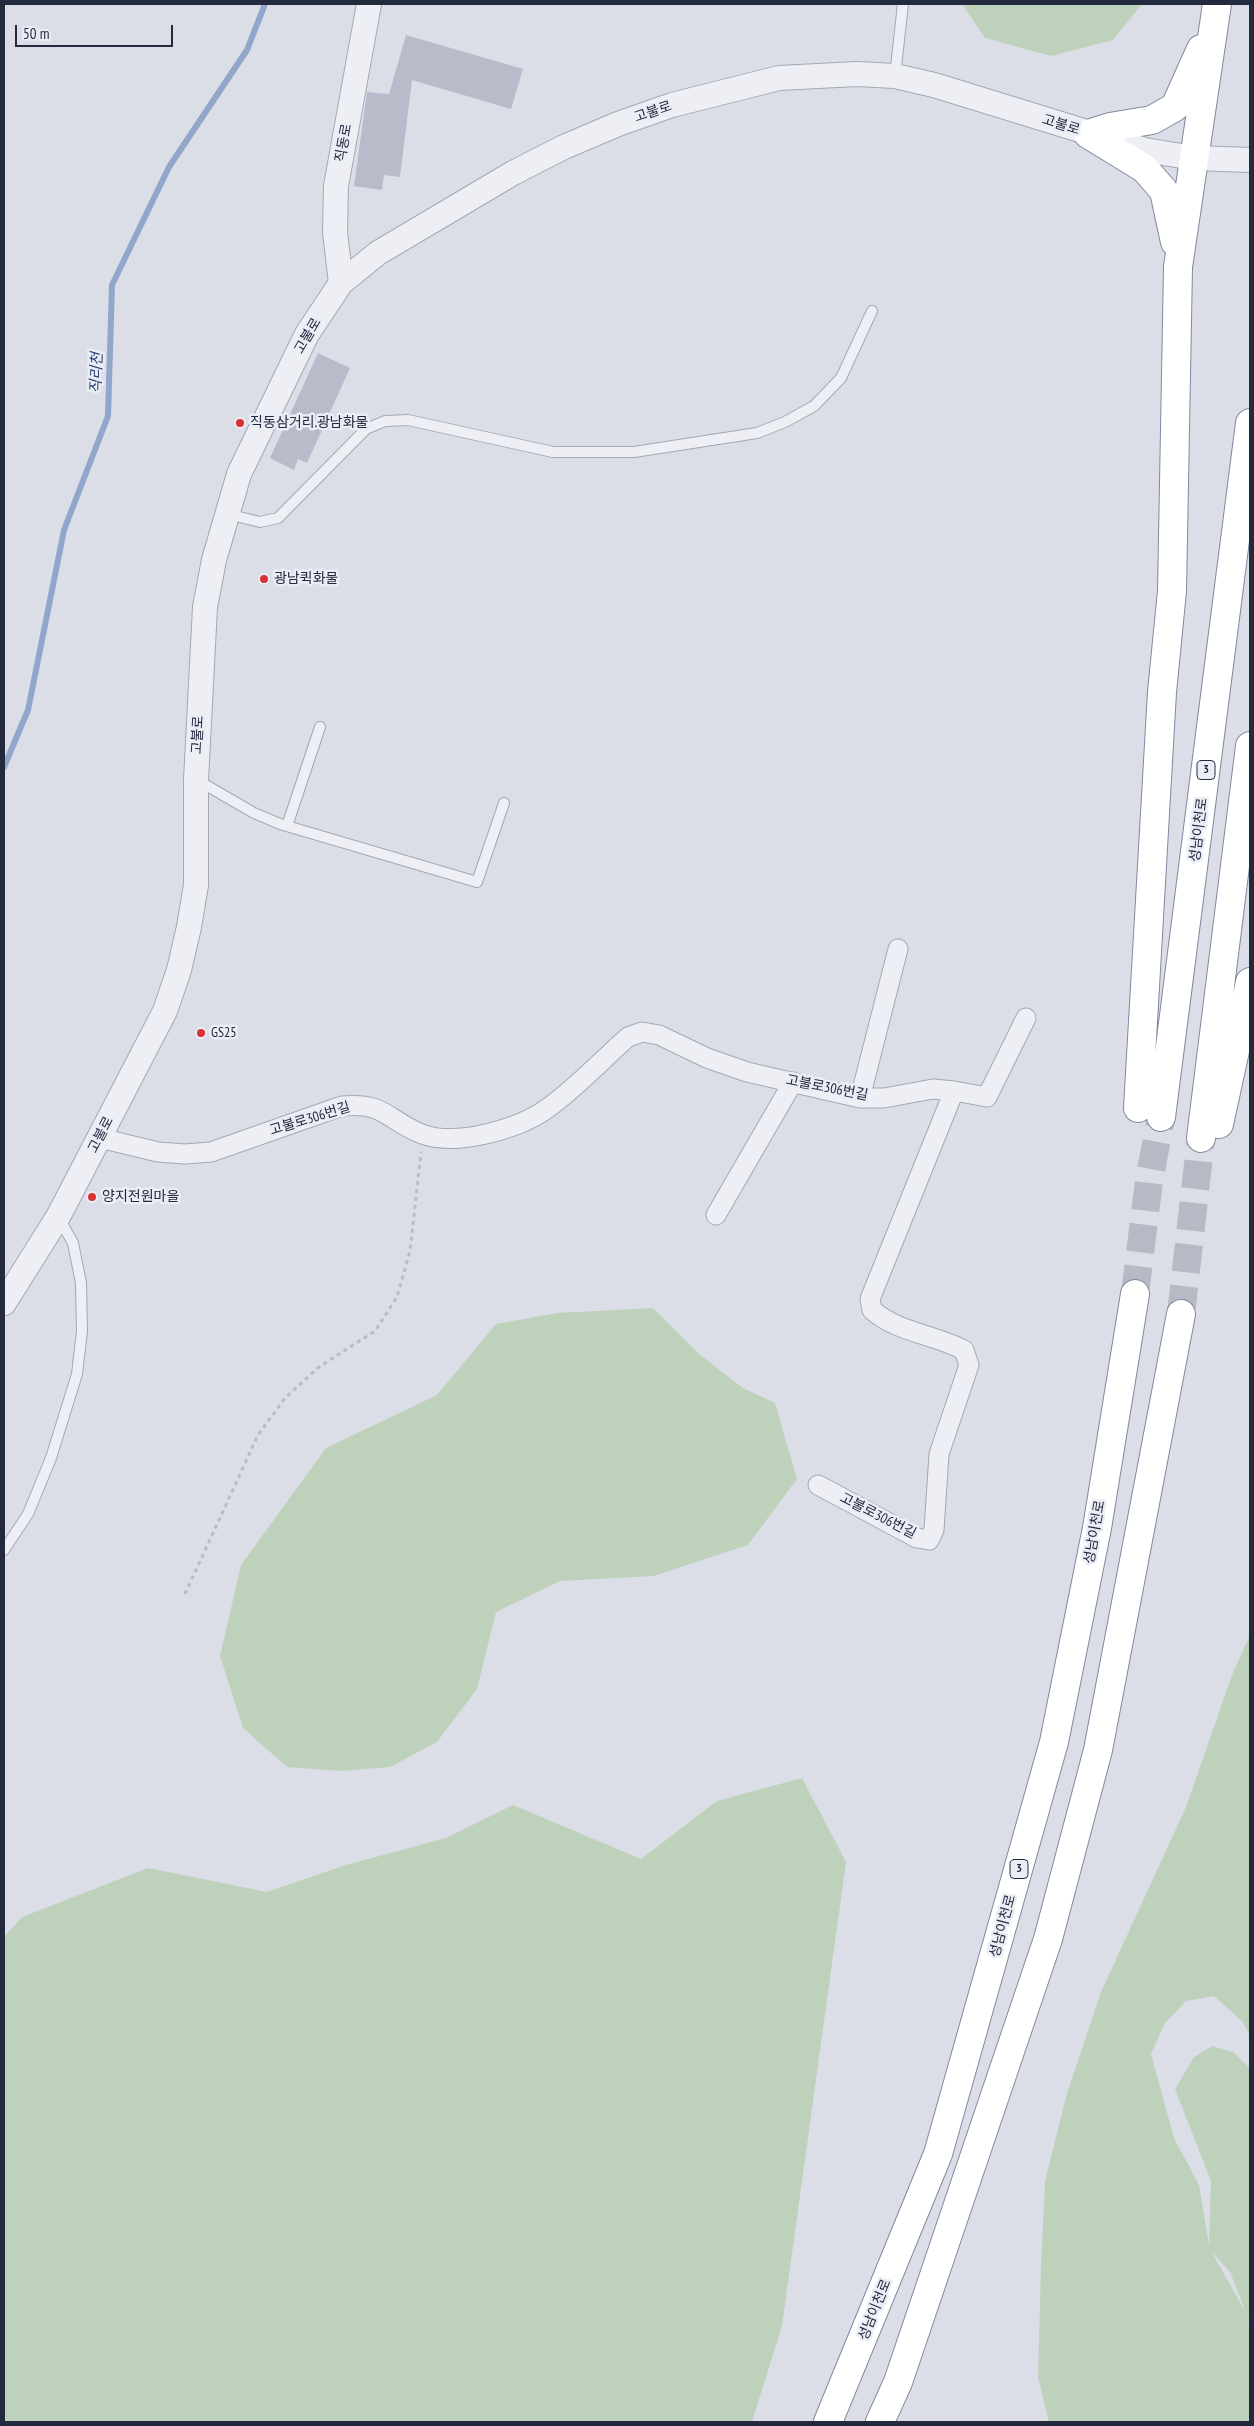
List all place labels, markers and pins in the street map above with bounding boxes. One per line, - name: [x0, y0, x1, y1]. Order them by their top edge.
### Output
- place label: 직동삼거리.광남화물: [250, 415, 368, 431]
- marker: 직동삼거리.광남화물: [234, 417, 246, 429]
- place label: 광남퀵화물: [274, 571, 338, 587]
- marker: 광남퀵화물: [258, 573, 270, 585]
- place label: GS25: [211, 1025, 236, 1041]
- marker: GS25: [195, 1027, 207, 1039]
- place label: 양지전원마을: [102, 1189, 179, 1205]
- marker: 양지전원마을: [86, 1191, 98, 1203]

